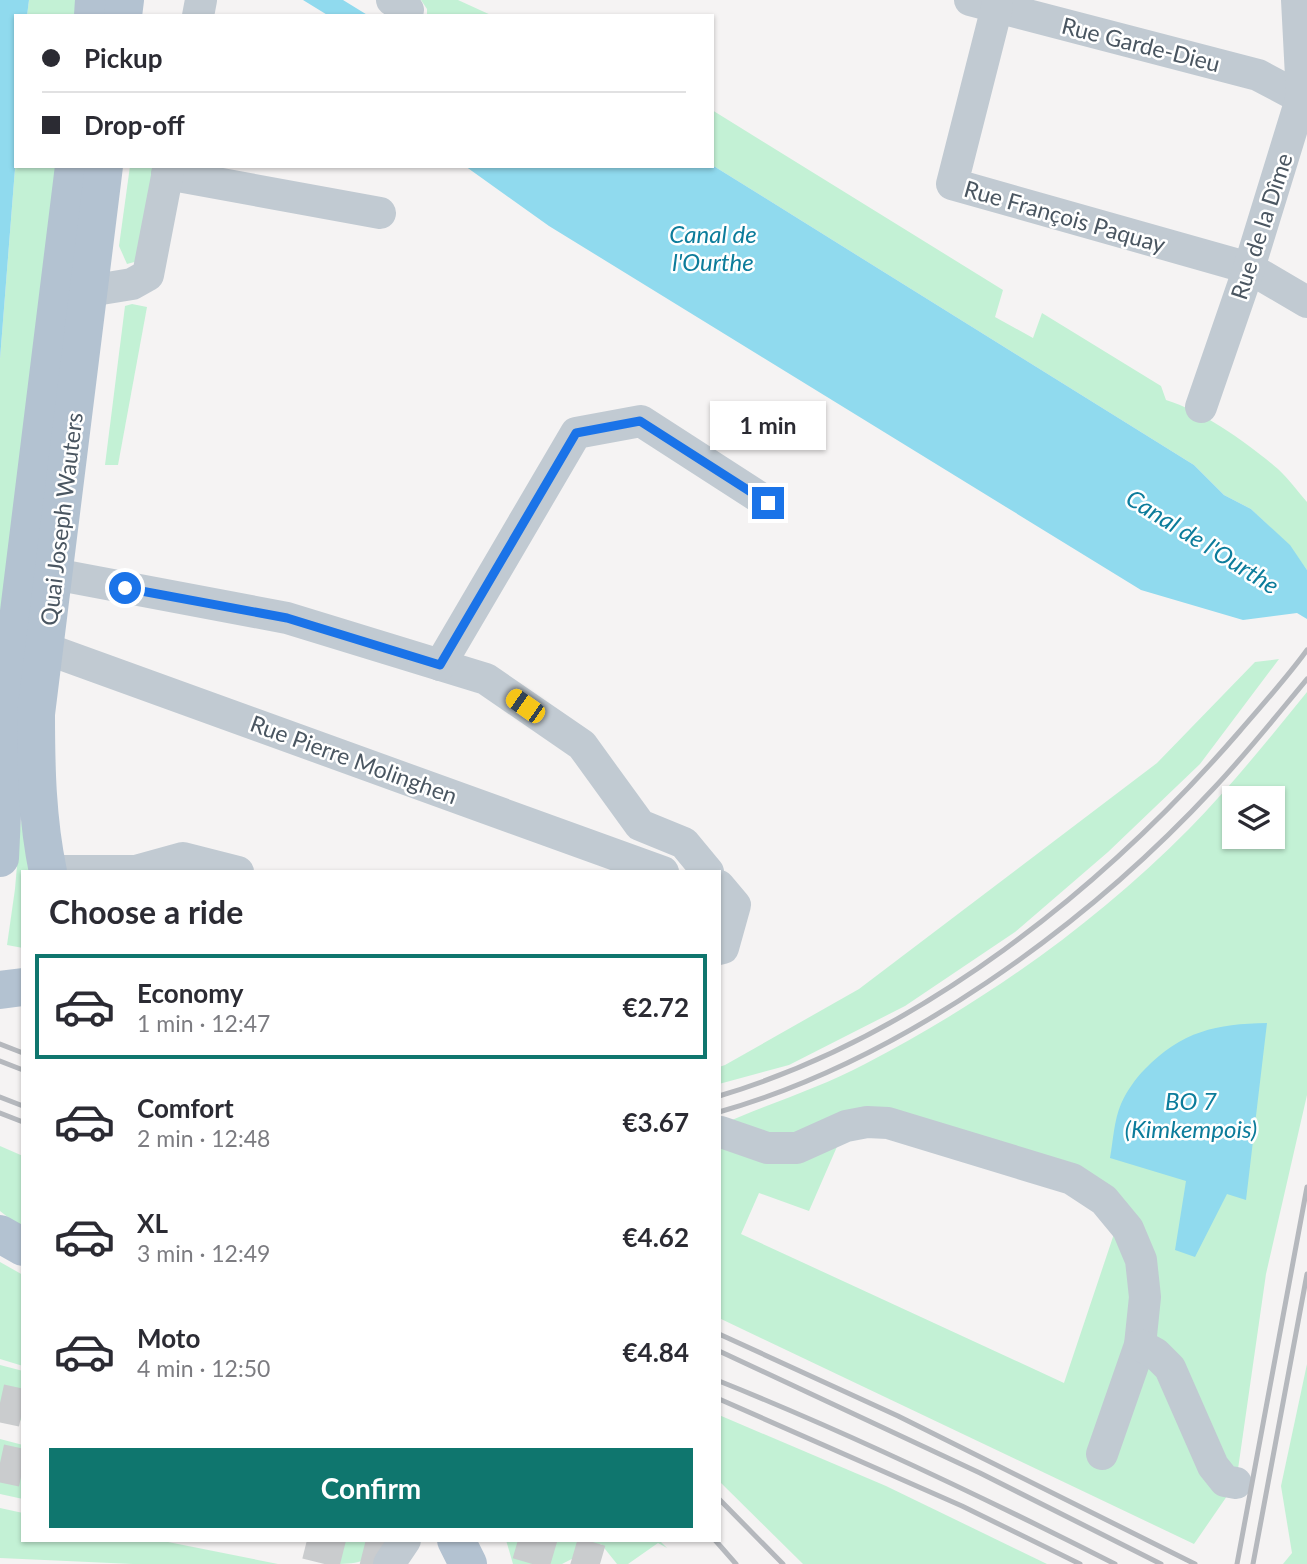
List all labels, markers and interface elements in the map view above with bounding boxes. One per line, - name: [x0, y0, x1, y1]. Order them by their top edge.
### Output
- street label: Rue Garde-Dieu: [1059, 11, 1223, 77]
- text: Pickup: [84, 42, 163, 74]
- text: Drop-off: [84, 109, 185, 141]
- street label: Rue de la Dîme: [1224, 149, 1298, 303]
- street label: Rue François Paquay: [961, 174, 1169, 258]
- water label: Canal de l'Ourthe: [669, 219, 757, 276]
- callout: 1 min: [710, 402, 826, 450]
- street label: Quai Joseph Wauters: [34, 411, 88, 627]
- text: 1 min: [739, 411, 797, 439]
- water label: Canal de l'Ourthe: [1121, 483, 1285, 599]
- route end: [752, 487, 784, 519]
- route start: [109, 572, 141, 604]
- car: [502, 685, 549, 727]
- street label: Rue Pierre Molinghen: [247, 709, 461, 809]
- map controls: [1222, 786, 1285, 849]
- button: layers: [1222, 786, 1285, 849]
- text: Choose a ride: [49, 892, 243, 931]
- icon: car: [53, 975, 116, 1038]
- text: Economy: [137, 977, 243, 1009]
- text: €2.72: [623, 991, 689, 1023]
- text: 1 min · 12:47: [137, 1009, 270, 1037]
- water label: BO 7 (Kimkempois): [1125, 1086, 1257, 1143]
- icon: car: [53, 1090, 116, 1153]
- text: Comfort: [137, 1092, 234, 1124]
- text: €3.67: [623, 1106, 689, 1138]
- text: 2 min · 12:48: [137, 1124, 270, 1152]
- icon: car: [53, 1205, 116, 1268]
- text: XL: [137, 1207, 168, 1239]
- text: €4.62: [623, 1221, 689, 1253]
- text: 3 min · 12:49: [137, 1239, 270, 1267]
- icon: car: [53, 1320, 116, 1383]
- text: Moto: [137, 1322, 200, 1354]
- text: €4.84: [623, 1336, 689, 1368]
- text: 4 min · 12:50: [137, 1354, 270, 1382]
- button: Confirm: [49, 1448, 693, 1528]

